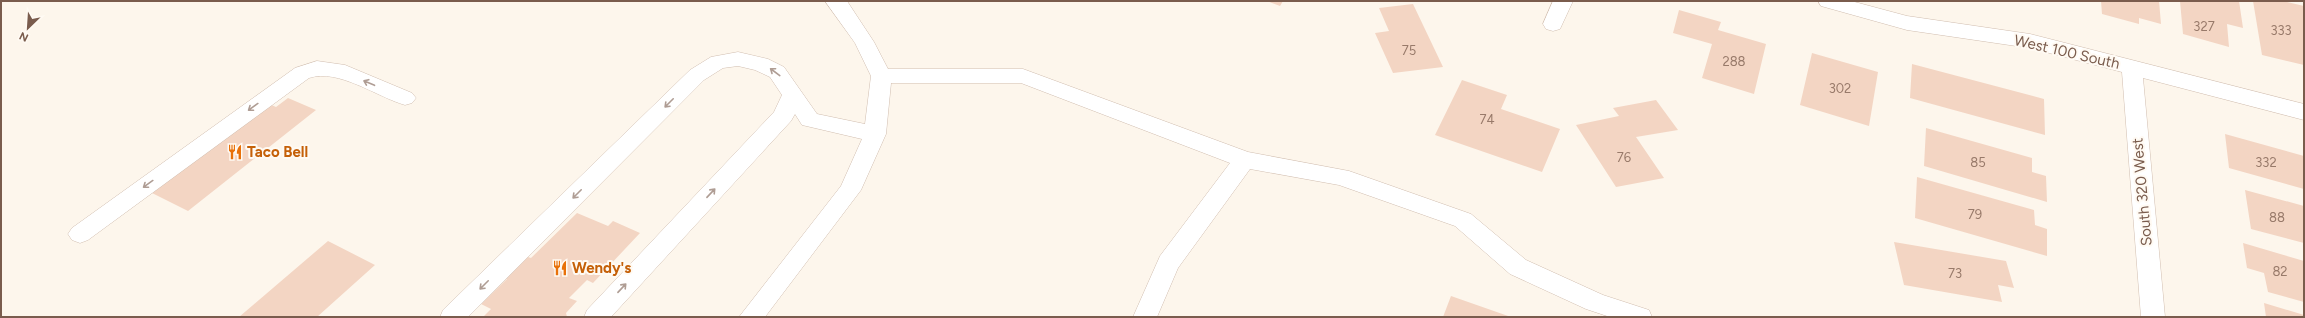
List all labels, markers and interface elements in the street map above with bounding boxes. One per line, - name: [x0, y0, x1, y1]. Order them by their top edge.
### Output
- north arrow: [8, 8, 48, 48]
- house number: 327: [2193, 19, 2215, 34]
- house number: 333: [2270, 23, 2292, 38]
- text: N: [17, 29, 31, 44]
- street label: West 100 South: [2012, 31, 2122, 73]
- house number: 75: [1402, 43, 1416, 58]
- house number: 288: [1722, 54, 1746, 69]
- one-way arrow: [769, 68, 780, 77]
- one-way arrow: [364, 79, 376, 86]
- house number: 302: [1829, 81, 1851, 96]
- one-way arrow: [664, 98, 674, 108]
- one-way arrow: [248, 103, 259, 111]
- house number: 74: [1479, 112, 1495, 127]
- street label: South 320 West: [2128, 137, 2156, 247]
- restaurant icon: Taco Bell: [226, 143, 244, 161]
- place label: Taco Bell: [247, 143, 308, 161]
- house number: 76: [1617, 150, 1631, 165]
- house number: 85: [1970, 155, 1986, 170]
- house number: 332: [2255, 155, 2277, 170]
- one-way arrow: [143, 180, 154, 188]
- one-way arrow: [706, 188, 716, 198]
- one-way arrow: [572, 189, 582, 199]
- house number: 79: [1968, 207, 1982, 222]
- house number: 88: [2269, 210, 2285, 225]
- restaurant icon: Wendy's: [551, 259, 569, 277]
- place label: Wendy's: [572, 259, 631, 277]
- house number: 82: [2272, 264, 2288, 279]
- house number: 73: [1948, 266, 1962, 281]
- one-way arrow: [479, 280, 489, 290]
- one-way arrow: [618, 283, 627, 294]

